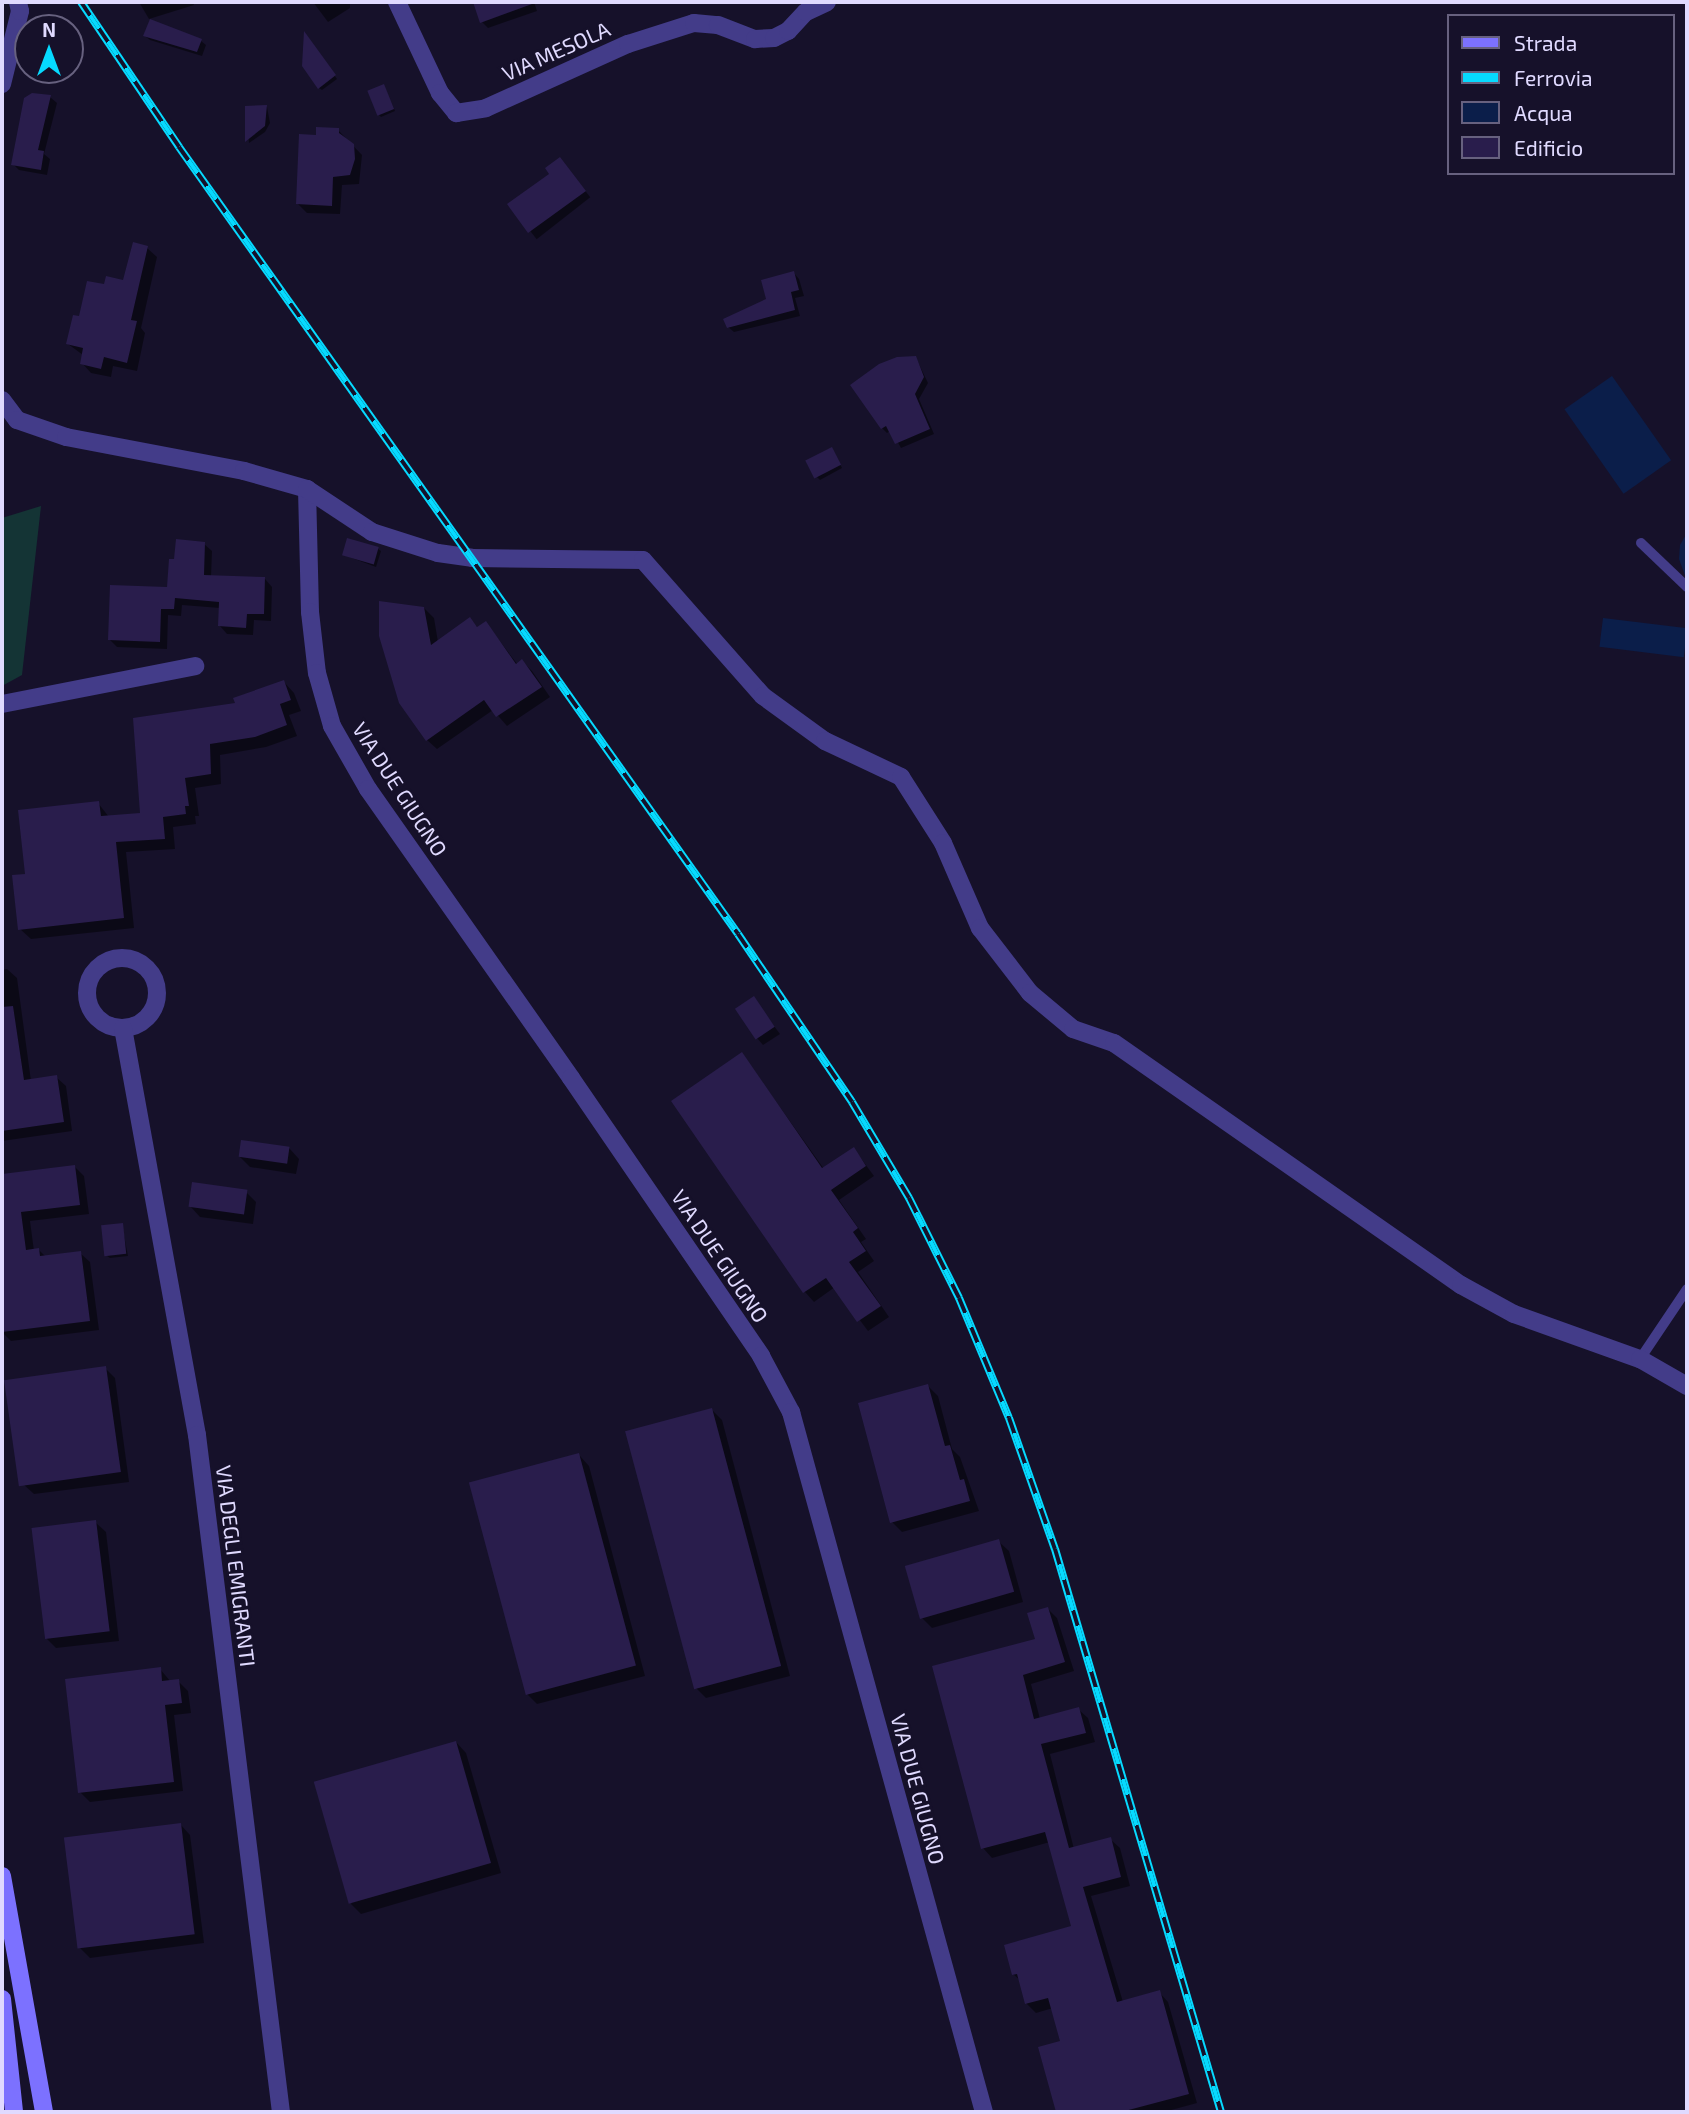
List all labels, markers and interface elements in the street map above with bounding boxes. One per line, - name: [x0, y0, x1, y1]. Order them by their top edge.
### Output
- north arrow: [14, 14, 84, 84]
- legend: [1448, 14, 1675, 175]
- street label: VIA MESOLA: [498, 16, 614, 86]
- text: N: [42, 18, 56, 41]
- text: Strada: [1514, 30, 1577, 55]
- text: Ferrovia: [1514, 65, 1593, 90]
- text: Acqua: [1514, 100, 1573, 125]
- text: Edificio: [1514, 135, 1583, 160]
- street label: VIA DUE GIUGNO: [347, 717, 453, 861]
- street label: VIA DUE GIUGNO: [666, 1185, 774, 1327]
- street label: VIA DEGLI EMIGRANTI: [211, 1464, 261, 1668]
- street label: VIA DUE GIUGNO: [886, 1711, 950, 1867]

